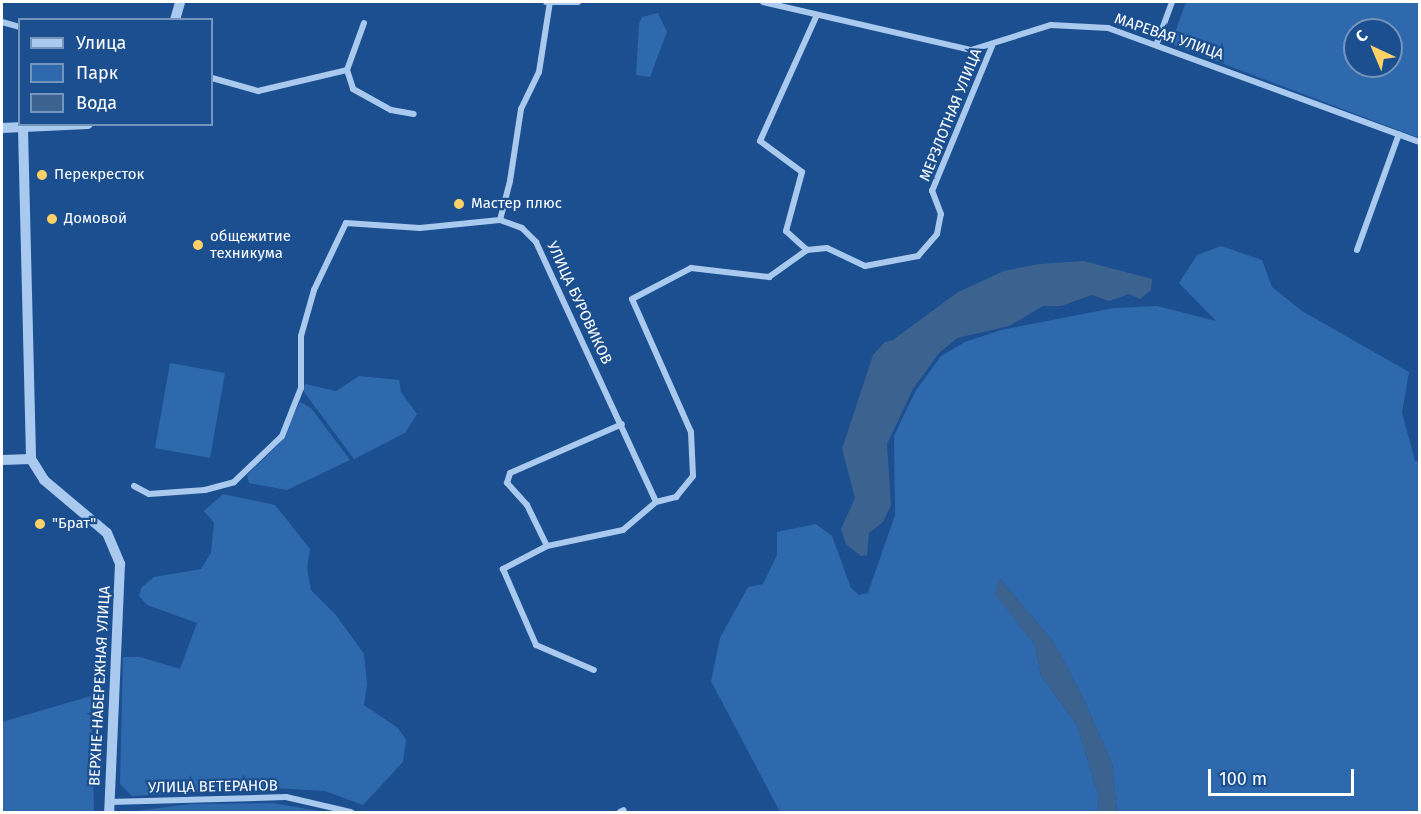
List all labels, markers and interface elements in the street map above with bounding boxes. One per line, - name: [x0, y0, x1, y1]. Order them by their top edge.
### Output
- street label: МАРЕВАЯ УЛИЦА: [1112, 10, 1226, 64]
- legend: [18, 18, 213, 126]
- north arrow: [1343, 18, 1403, 78]
- text: С: [1352, 26, 1371, 46]
- text: Улица: [76, 32, 126, 54]
- street label: МЕРЗЛОТНАЯ УЛИЦА: [916, 46, 986, 184]
- text: Парк: [76, 62, 118, 84]
- text: Вода: [76, 92, 117, 114]
- place label: Перекресток: [54, 166, 144, 184]
- marker: Перекресток: [35, 168, 49, 182]
- place label: Мастер плюс: [471, 195, 562, 213]
- marker: Мастер плюс: [452, 197, 466, 211]
- place label: Домовой: [64, 210, 127, 228]
- marker: Домовой: [45, 212, 59, 226]
- place label: общежитие техникума: [210, 227, 291, 262]
- marker: общежитие техникума: [191, 238, 205, 252]
- street label: УЛИЦА БУРОВИКОВ: [543, 239, 615, 367]
- place label: "Брат": [52, 515, 96, 533]
- marker: "Брат": [33, 517, 47, 531]
- street label: ВЕРХНЕ-НАБЕРЕЖНАЯ УЛИЦА: [86, 585, 114, 787]
- scale bar: [1211, 757, 1356, 795]
- text: 100 m: [1219, 768, 1267, 790]
- street label: УЛИЦА ВЕТЕРАНОВ: [148, 777, 278, 797]

